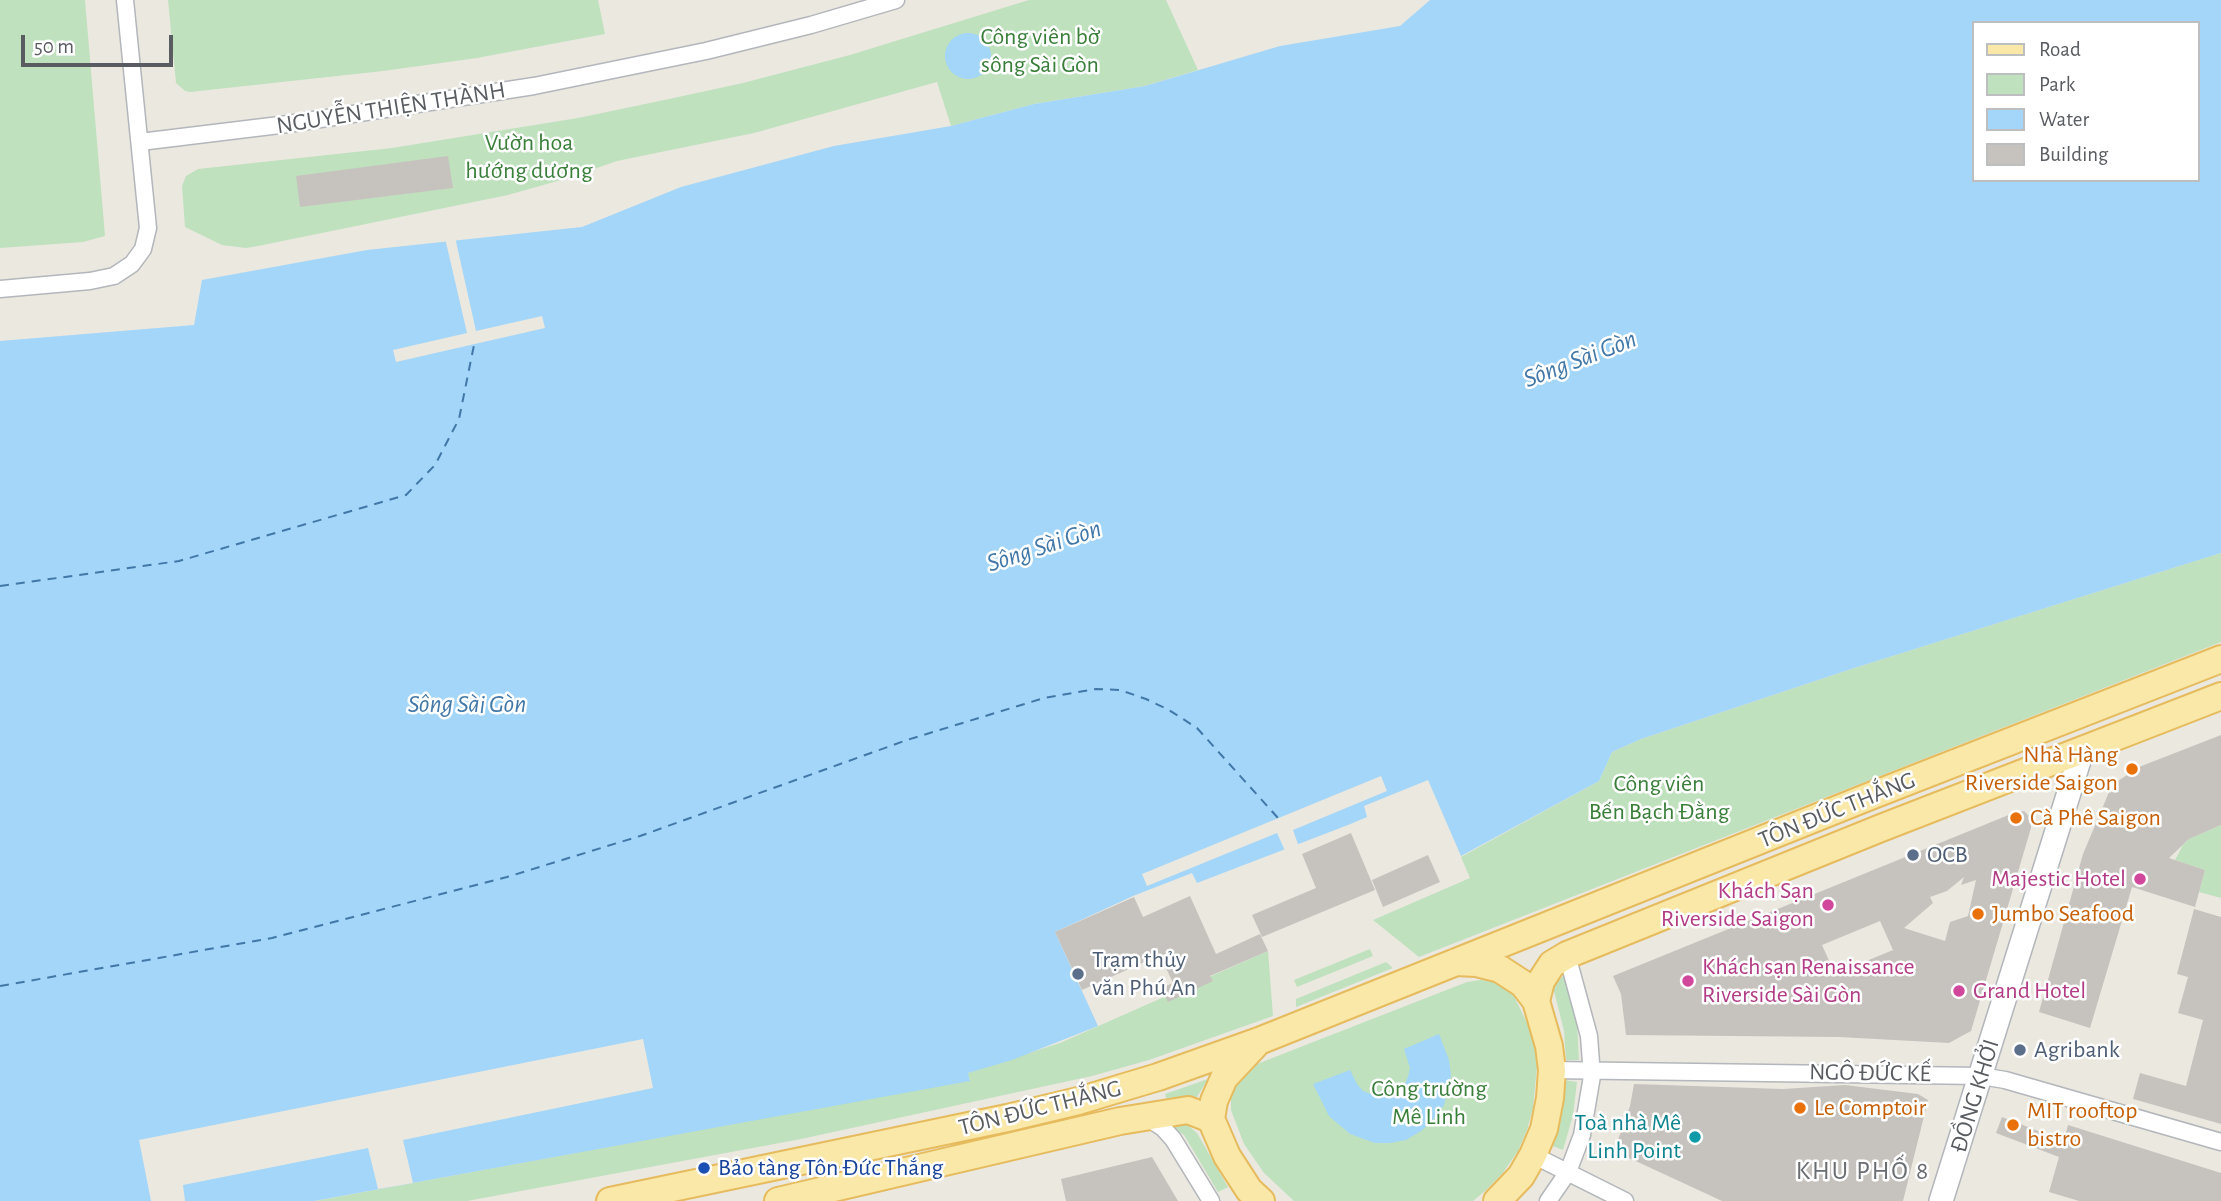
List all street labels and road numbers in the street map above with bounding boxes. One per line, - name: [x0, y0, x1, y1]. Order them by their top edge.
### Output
- street label: NGUYỄN THIỆN THÀNH: [274, 76, 508, 140]
- street label: TÔN ÐỨC THẮNG: [1754, 765, 1920, 855]
- street label: ÐỒNG KHỞI: [1944, 1036, 2006, 1156]
- street label: NGÔ ÐỨC KẾ: [1809, 1058, 1931, 1088]
- street label: TÔN ĐỨC THẮNG: [956, 1074, 1124, 1142]

